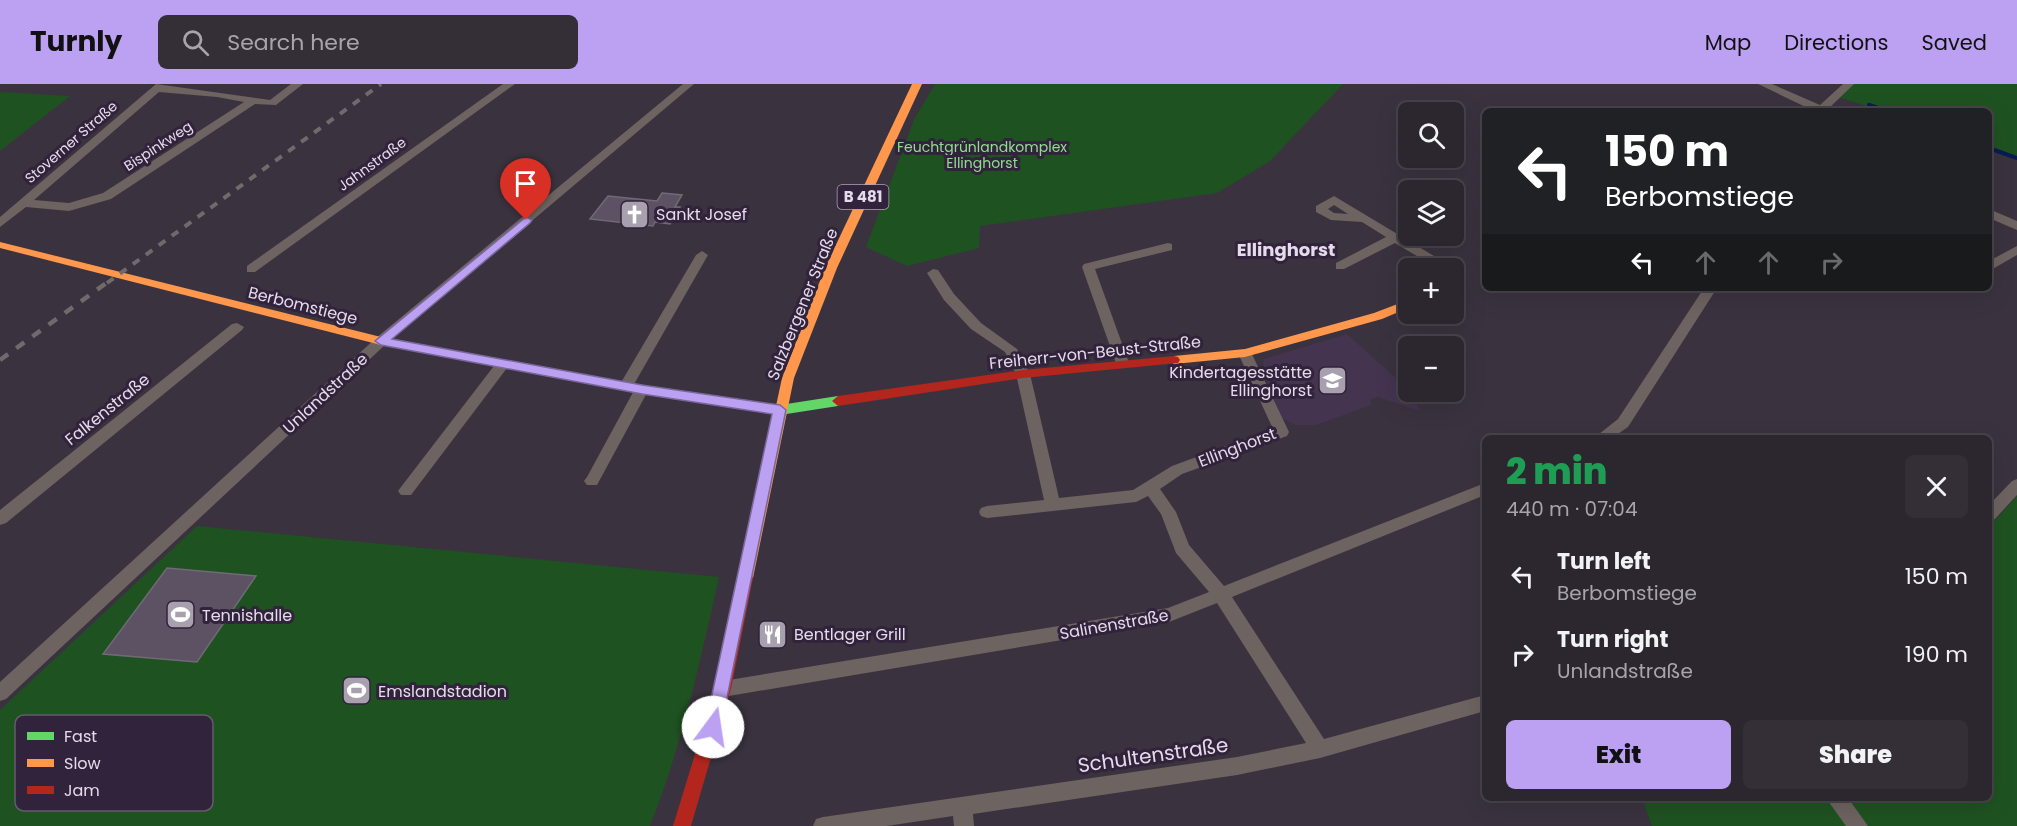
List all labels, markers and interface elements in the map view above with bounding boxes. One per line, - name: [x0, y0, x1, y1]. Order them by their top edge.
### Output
- search box: [158, 15, 578, 69]
- text: Turnly: [30, 22, 122, 61]
- icon: search: [179, 26, 212, 59]
- text: Search here: [227, 27, 360, 58]
- text: Map: [1705, 28, 1751, 57]
- text: Directions: [1784, 28, 1888, 57]
- text: Saved: [1921, 28, 1987, 57]
- street label: Stoverner Straße: [20, 96, 122, 188]
- map controls: [1398, 102, 1464, 402]
- button: search: [1398, 102, 1464, 168]
- street label: Bispinkweg: [120, 116, 196, 176]
- text: 150 m: [1605, 122, 1729, 181]
- street label: Jahnstraße: [334, 132, 411, 196]
- icon: left: [1506, 132, 1584, 210]
- park label: Feuchtgrünlandkomplex Ellinghorst: [897, 137, 1067, 173]
- pin: [500, 158, 551, 220]
- icon: arrive: [509, 167, 542, 200]
- text: Berbomstiege: [1605, 178, 1794, 215]
- button: layers: [1398, 180, 1464, 246]
- road number: B 481: [838, 185, 888, 209]
- church icon: Sankt Josef: [619, 198, 651, 230]
- place label: Sankt Josef: [656, 203, 747, 226]
- street label: Salzbergener Straße: [761, 225, 844, 384]
- district label: Ellinghorst: [1237, 237, 1335, 262]
- icon: left: [1626, 246, 1659, 279]
- icon: ahead: [1689, 246, 1722, 279]
- icon: ahead: [1752, 246, 1785, 279]
- icon: right: [1815, 246, 1848, 279]
- button: +: [1398, 258, 1464, 324]
- street label: Berbomstiege: [246, 281, 360, 330]
- street label: Freiherr-von-Beust-Straße: [988, 330, 1202, 375]
- button: −: [1398, 336, 1464, 402]
- street label: Unlandstraße: [278, 348, 373, 439]
- place label: Kindertagesstätte Ellinghorst: [1169, 361, 1312, 402]
- school or university icon: Kindertagesstätte Ellinghorst: [1317, 365, 1349, 397]
- street label: Falkenstraße: [60, 368, 155, 451]
- street label: Ellinghorst: [1195, 422, 1280, 473]
- text: 2 min: [1506, 446, 1608, 497]
- button: close: [1905, 455, 1968, 518]
- text: 440 m · 07:04: [1506, 495, 1637, 523]
- text: Turn left: [1557, 546, 1651, 577]
- icon: left: [1506, 560, 1539, 593]
- text: 150 m: [1905, 561, 1968, 592]
- text: Berbomstiege: [1557, 579, 1697, 607]
- sports icon: Tennishalle: [165, 599, 197, 631]
- place label: Tennishalle: [202, 604, 292, 627]
- street label: Salinenstraße: [1058, 604, 1170, 645]
- restaurant icon: Bentlager Grill: [757, 618, 789, 650]
- place label: Bentlager Grill: [794, 623, 906, 646]
- text: Turn right: [1557, 624, 1668, 655]
- icon: right: [1506, 638, 1539, 671]
- text: 190 m: [1905, 639, 1968, 670]
- text: Unlandstraße: [1557, 657, 1693, 685]
- sports icon: Emslandstadion: [341, 675, 373, 707]
- place label: Emslandstadion: [378, 680, 507, 703]
- position arrow: [681, 695, 745, 759]
- legend: [15, 715, 213, 811]
- button: Exit: [1506, 720, 1731, 789]
- button: Share: [1743, 720, 1968, 789]
- text: Fast: [64, 725, 97, 748]
- street label: Schultenstraße: [1076, 731, 1230, 779]
- text: Slow: [64, 752, 101, 775]
- text: Jam: [64, 779, 100, 802]

